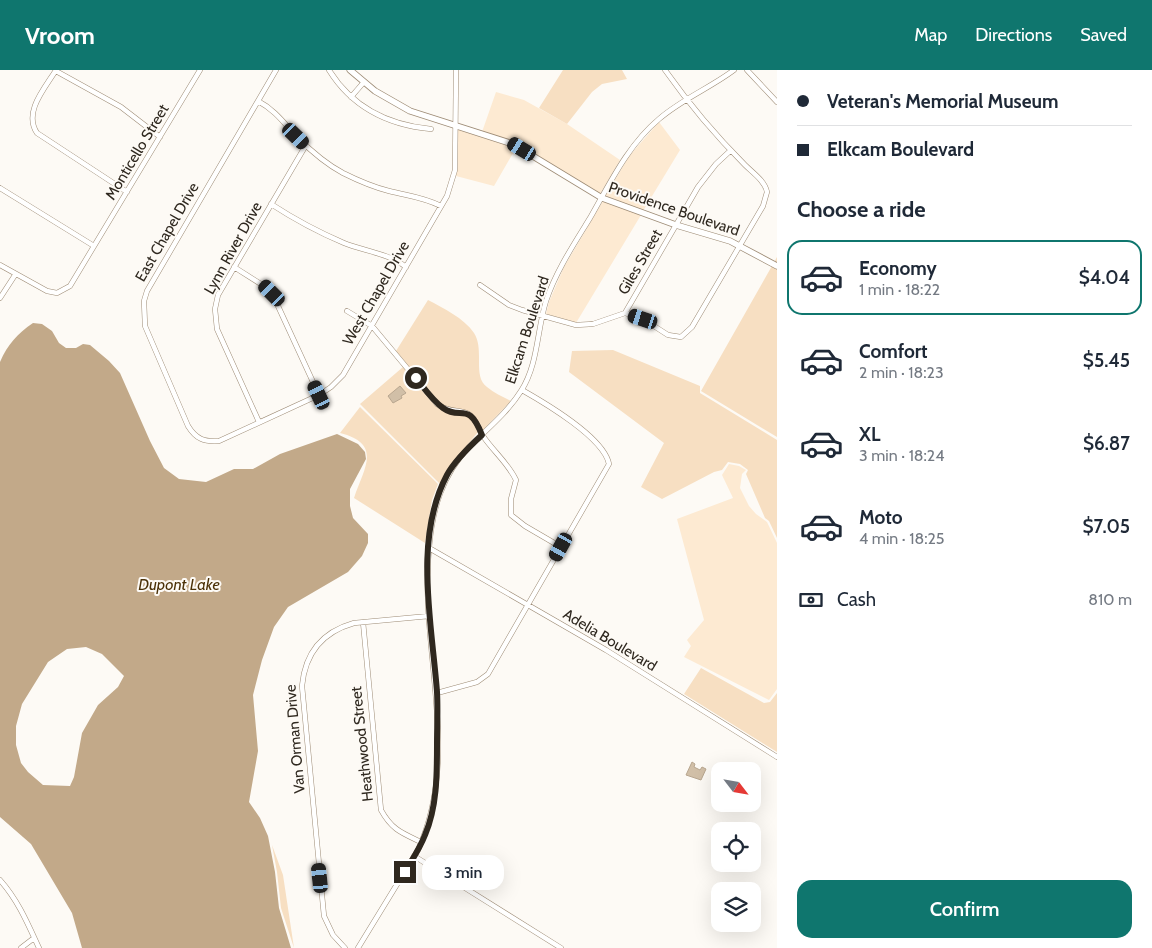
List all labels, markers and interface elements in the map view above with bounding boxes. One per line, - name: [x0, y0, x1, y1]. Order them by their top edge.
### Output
- text: Vroom: [25, 21, 95, 50]
- text: Map: [914, 24, 947, 46]
- text: Directions: [975, 24, 1052, 46]
- text: Saved: [1080, 24, 1127, 46]
- text: Veteran's Memorial Museum: [827, 90, 1058, 113]
- street label: Monticello Street: [101, 101, 173, 203]
- car: [279, 120, 312, 152]
- car: [505, 135, 538, 163]
- text: Elkcam Boulevard: [827, 138, 974, 161]
- street label: Providence Boulevard: [606, 178, 742, 240]
- street label: East Chapel Drive: [131, 179, 203, 285]
- text: Choose a ride: [797, 196, 926, 223]
- street label: Lynn River Drive: [200, 198, 266, 297]
- street label: Giles Street: [614, 226, 666, 298]
- street label: West Chapel Drive: [339, 238, 413, 348]
- icon: car: [799, 255, 844, 300]
- text: Economy: [859, 257, 937, 280]
- text: $4.04: [1079, 266, 1130, 289]
- street label: Elkcam Boulevard: [501, 274, 553, 386]
- car: [256, 277, 287, 309]
- text: 1 min · 18:22: [859, 280, 940, 299]
- car: [626, 307, 659, 331]
- icon: car: [799, 338, 844, 383]
- text: Comfort: [859, 340, 928, 363]
- text: $5.45: [1083, 349, 1130, 372]
- text: 2 min · 18:23: [859, 363, 944, 382]
- route start: [405, 367, 427, 389]
- car: [305, 378, 332, 412]
- icon: car: [799, 421, 844, 466]
- text: XL: [859, 423, 880, 446]
- text: $6.87: [1083, 432, 1130, 455]
- text: 3 min · 18:24: [859, 446, 945, 465]
- icon: car: [799, 504, 844, 549]
- text: Moto: [859, 506, 903, 529]
- text: $7.05: [1083, 515, 1130, 538]
- text: 4 min · 18:25: [859, 529, 945, 548]
- car: [547, 530, 574, 564]
- water label: Dupont Lake: [138, 575, 220, 594]
- icon: cash: [797, 586, 825, 614]
- text: Cash: [837, 588, 876, 611]
- text: 810 m: [1088, 590, 1132, 609]
- street label: Adelia Boulevard: [560, 605, 660, 675]
- street label: Van Orman Drive: [281, 683, 309, 794]
- street label: Heathwood Street: [347, 686, 377, 802]
- north arrow: [711, 762, 761, 812]
- map controls: [711, 762, 761, 932]
- button: locate: [711, 822, 761, 872]
- callout: 3 min: [422, 854, 505, 890]
- route end: [394, 861, 416, 883]
- car: [310, 862, 329, 894]
- text: 3 min: [444, 863, 482, 882]
- button: Confirm: [797, 880, 1132, 938]
- button: layers: [711, 882, 761, 932]

